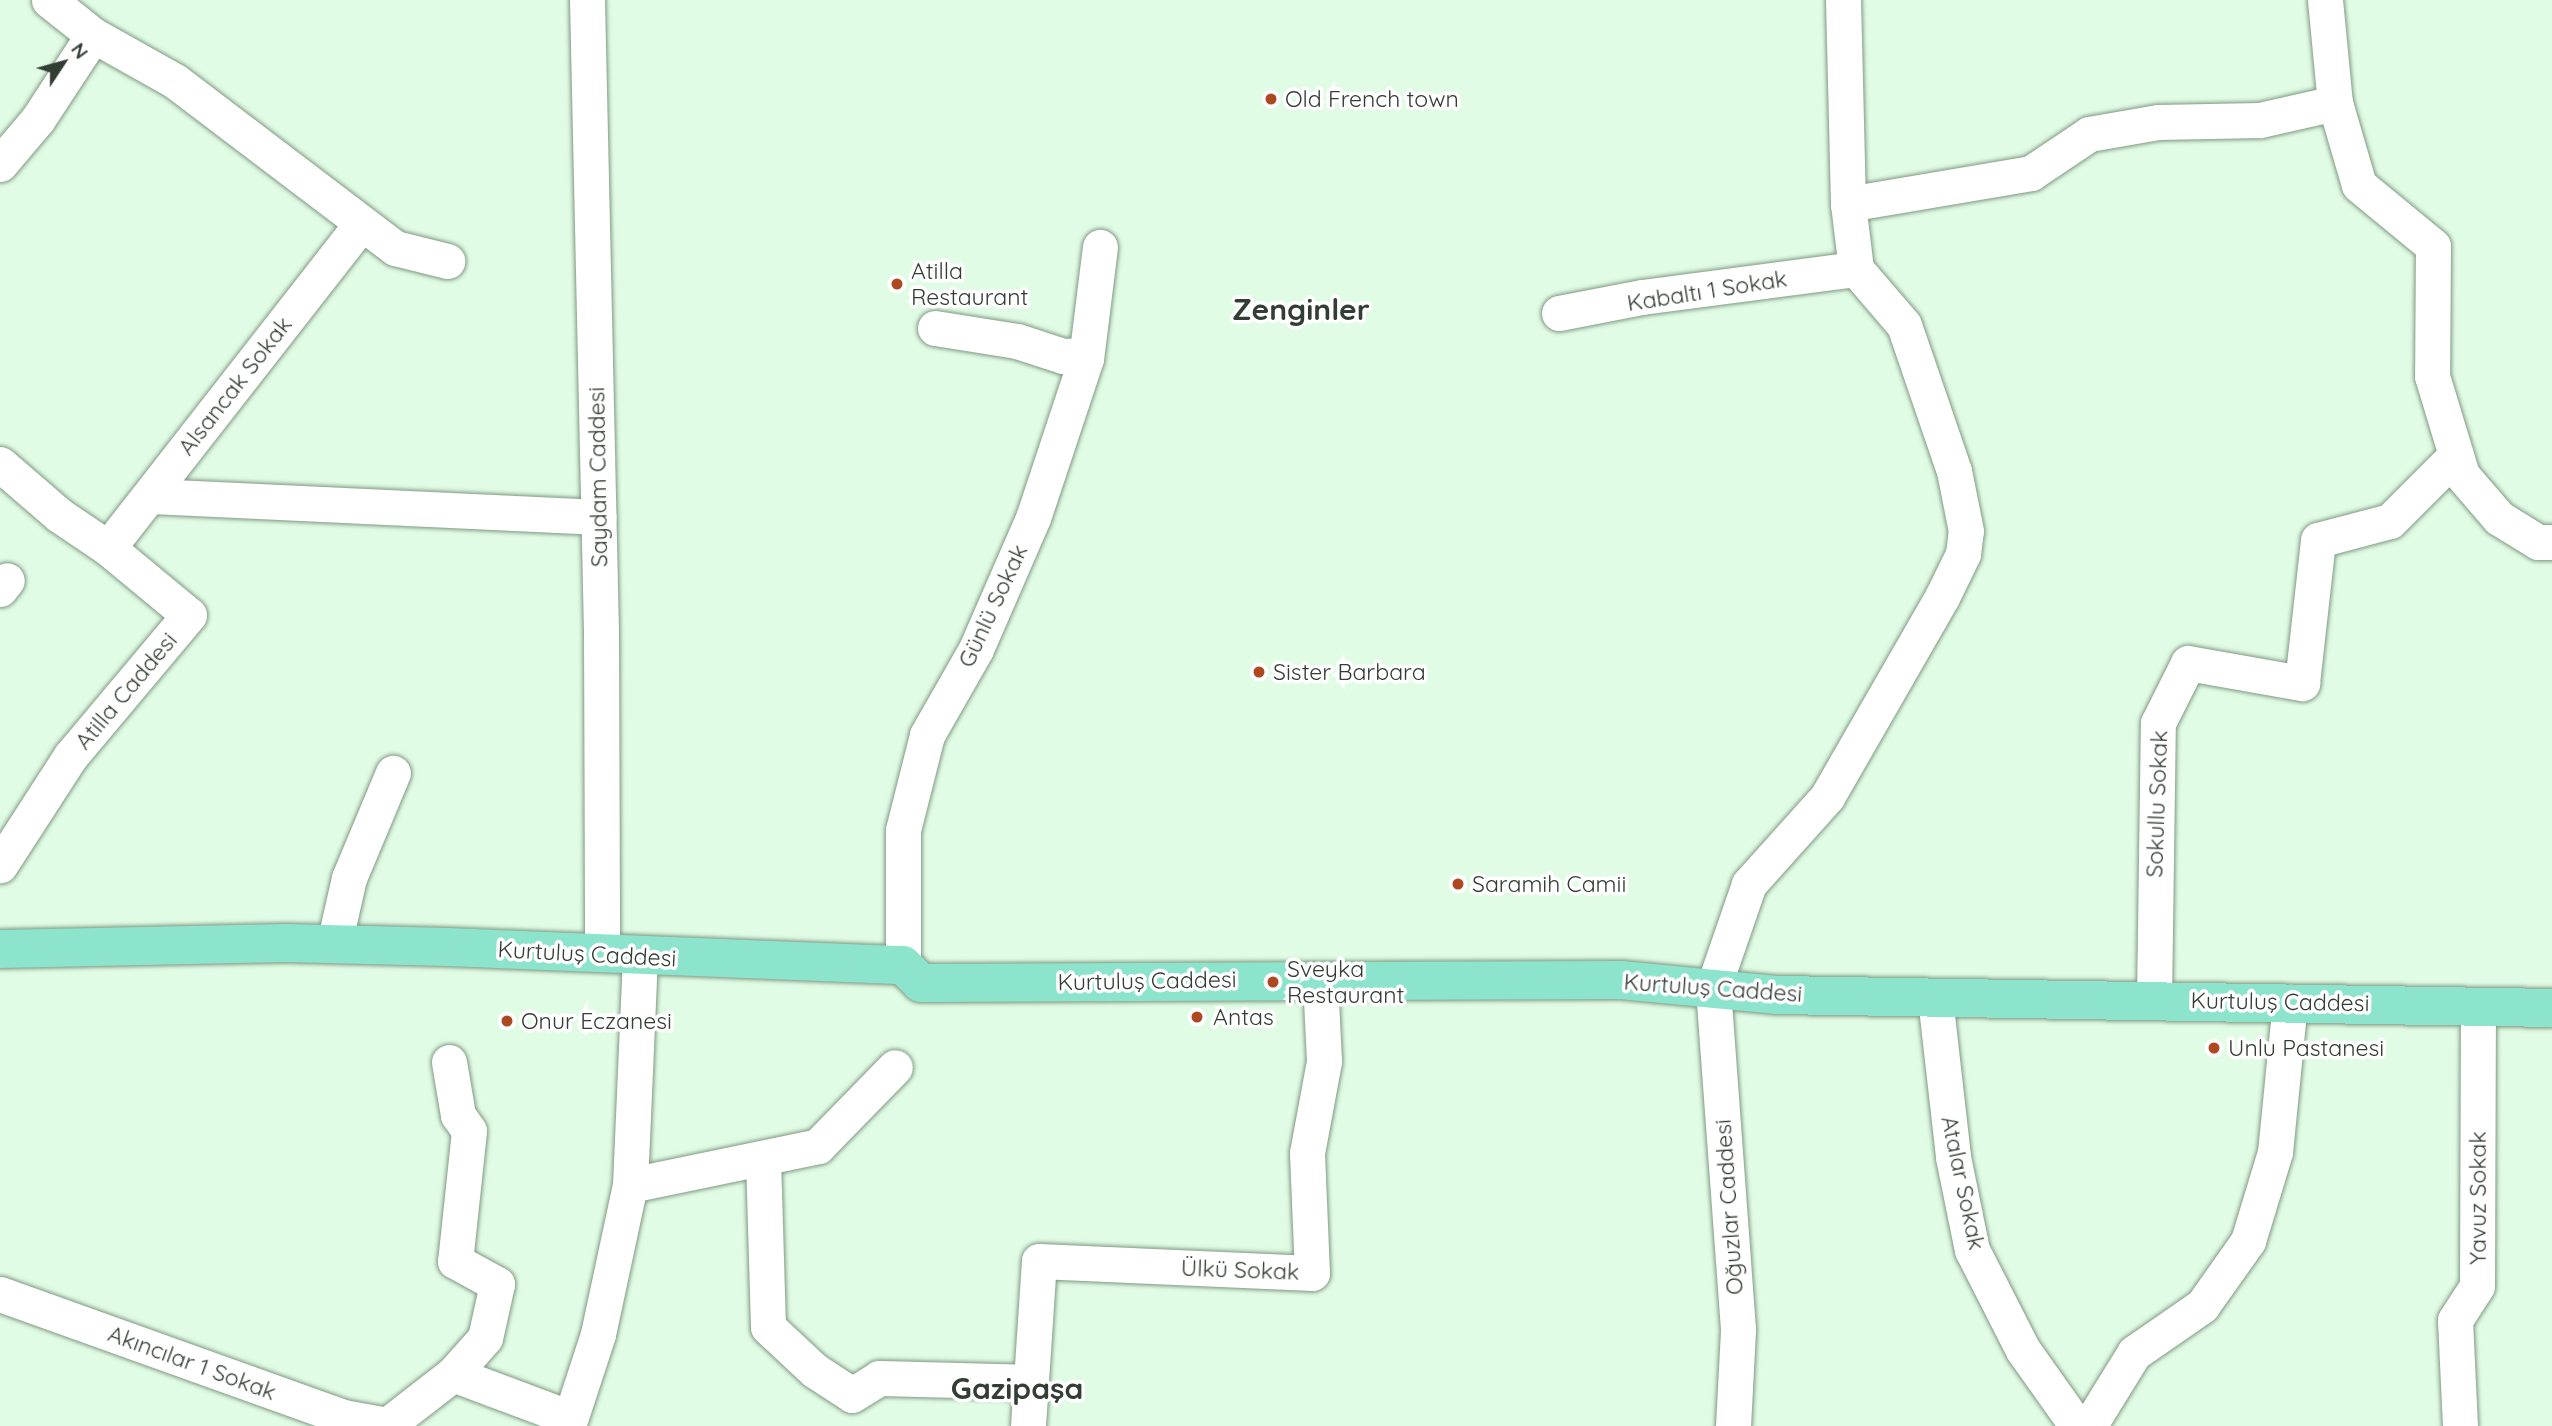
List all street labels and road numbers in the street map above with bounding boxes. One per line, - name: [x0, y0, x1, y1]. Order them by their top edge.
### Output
- street label: Kabaltı 1 Sokak: [1625, 265, 1789, 317]
- street label: Alsancak Sokak: [172, 311, 298, 461]
- street label: Saydam Caddesi: [583, 387, 613, 567]
- street label: Günlü Sokak: [953, 540, 1033, 672]
- street label: Atilla Caddesi: [69, 627, 183, 755]
- street label: Sokullu Sokak: [2141, 730, 2173, 878]
- street label: Kurtuluş Caddesi: [497, 936, 677, 972]
- street label: Kurtuluş Caddesi: [1057, 966, 1237, 996]
- street label: Kurtuluş Caddesi: [1623, 968, 1803, 1008]
- street label: Kurtuluş Caddesi: [2190, 987, 2370, 1017]
- street label: Atalar Sokak: [1935, 1114, 1991, 1252]
- street label: Oğuzlar Caddesi: [1709, 1118, 1749, 1296]
- street label: Yavuz Sokak: [2464, 1131, 2492, 1265]
- street label: Ülkü Sokak: [1180, 1254, 1300, 1286]
- street label: Akıncılar 1 Sokak: [104, 1320, 280, 1406]

